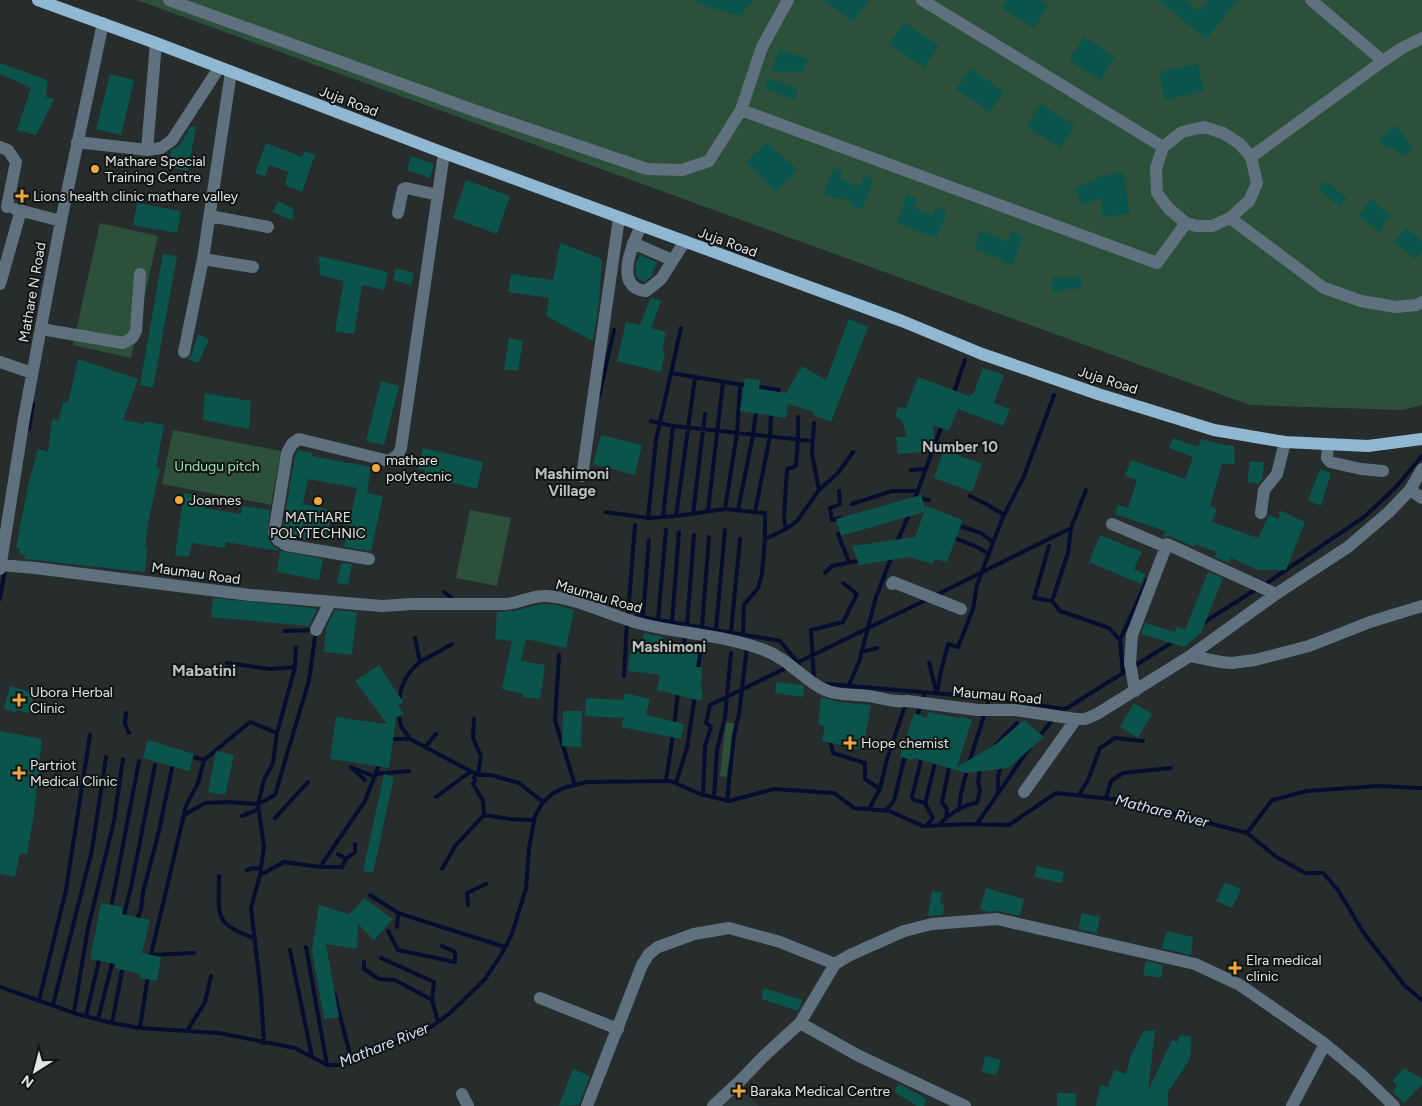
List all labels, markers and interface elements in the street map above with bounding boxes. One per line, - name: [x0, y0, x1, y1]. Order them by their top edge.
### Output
- street label: Juja Road: [317, 82, 381, 120]
- place label: Mathare Special Training Centre: [105, 153, 206, 186]
- marker: Mathare Special Training Centre: [89, 163, 101, 175]
- place label: Lions health clinic mathare valley: [33, 188, 239, 205]
- marker: Lions health clinic mathare valley: [15, 189, 29, 203]
- street label: Juja Road: [696, 224, 760, 261]
- street label: Mathare N Road: [15, 241, 50, 344]
- street label: Juja Road: [1076, 363, 1140, 398]
- district label: Number 10: [922, 438, 998, 456]
- place label: mathare polytecnic: [386, 452, 452, 485]
- park label: Undugu pitch: [174, 458, 260, 475]
- marker: mathare polytecnic: [370, 462, 382, 474]
- district label: Mashimoni Village: [535, 465, 609, 500]
- place label: Joannes: [189, 492, 241, 509]
- marker: Joannes: [173, 494, 185, 506]
- marker: MATHARE POLYTECHNIC: [312, 495, 324, 507]
- place label: MATHARE POLYTECHNIC: [270, 509, 366, 542]
- street label: Maumau Road: [151, 559, 241, 588]
- street label: Maumau Road: [554, 576, 644, 617]
- district label: Mashimoni: [632, 638, 706, 656]
- district label: Mabatini: [172, 661, 236, 680]
- street label: Maumau Road: [952, 683, 1042, 708]
- place label: Ubora Herbal Clinic: [30, 684, 113, 717]
- marker: Ubora Herbal Clinic: [12, 693, 26, 707]
- place label: Hope chemist: [861, 735, 949, 752]
- marker: Hope chemist: [843, 736, 857, 750]
- place label: Partriot Medical Clinic: [30, 757, 118, 790]
- marker: Partriot Medical Clinic: [12, 766, 26, 780]
- water label: Mathare River: [1114, 791, 1211, 831]
- place label: Elra medical clinic: [1246, 952, 1322, 985]
- marker: Elra medical clinic: [1228, 961, 1242, 975]
- water label: Mathare River: [336, 1018, 432, 1071]
- north arrow: [10, 1046, 60, 1096]
- text: N: [18, 1071, 37, 1091]
- place label: Baraka Medical Centre: [750, 1083, 891, 1100]
- marker: Baraka Medical Centre: [732, 1084, 746, 1098]

